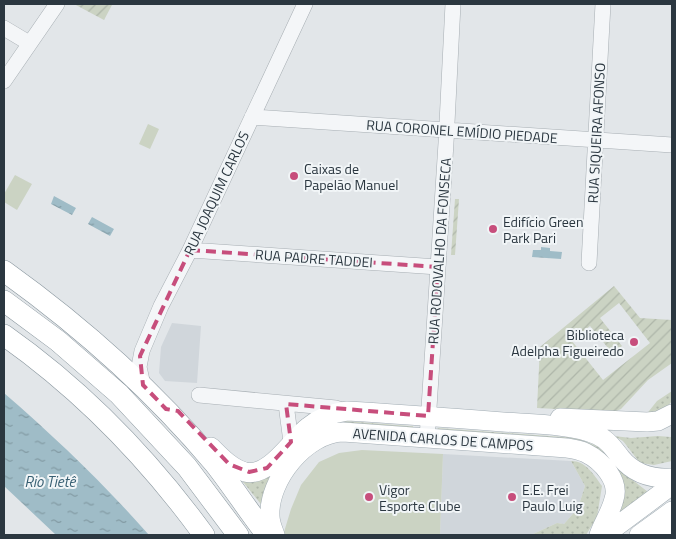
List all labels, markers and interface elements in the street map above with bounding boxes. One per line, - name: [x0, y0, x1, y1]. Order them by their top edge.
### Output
- street label: RUA SIQUEIRA AFONSO: [582, 62, 610, 204]
- street label: RUA CORONEL EMÍDIO PIEDADE: [366, 114, 559, 148]
- street label: RUA JOAQUIM CARLOS: [178, 128, 254, 258]
- street label: RUA RODOVALHO DA FONSECA: [422, 156, 456, 345]
- place label: Caixas de Papelão Manuel: [304, 158, 398, 195]
- marker: Caixas de Papelão Manuel: [288, 170, 300, 182]
- place label: Edifício Green Park Pari: [503, 211, 583, 248]
- marker: Edifício Green Park Pari: [487, 223, 499, 235]
- street label: RUA PADRE TADDEI: [254, 243, 374, 273]
- place label: Biblioteca Adelpha Figueiredo: [511, 324, 624, 361]
- marker: Biblioteca Adelpha Figueiredo: [628, 336, 640, 348]
- street label: AVENIDA CARLOS DE CAMPOS: [352, 422, 534, 456]
- water label: Rio Tietê: [24, 470, 77, 493]
- place label: Vigor Esporte Clube: [379, 479, 461, 516]
- place label: E.E. Frei Paulo Luig: [522, 479, 583, 516]
- marker: Vigor Esporte Clube: [363, 491, 375, 503]
- marker: E.E. Frei Paulo Luig: [506, 491, 518, 503]

